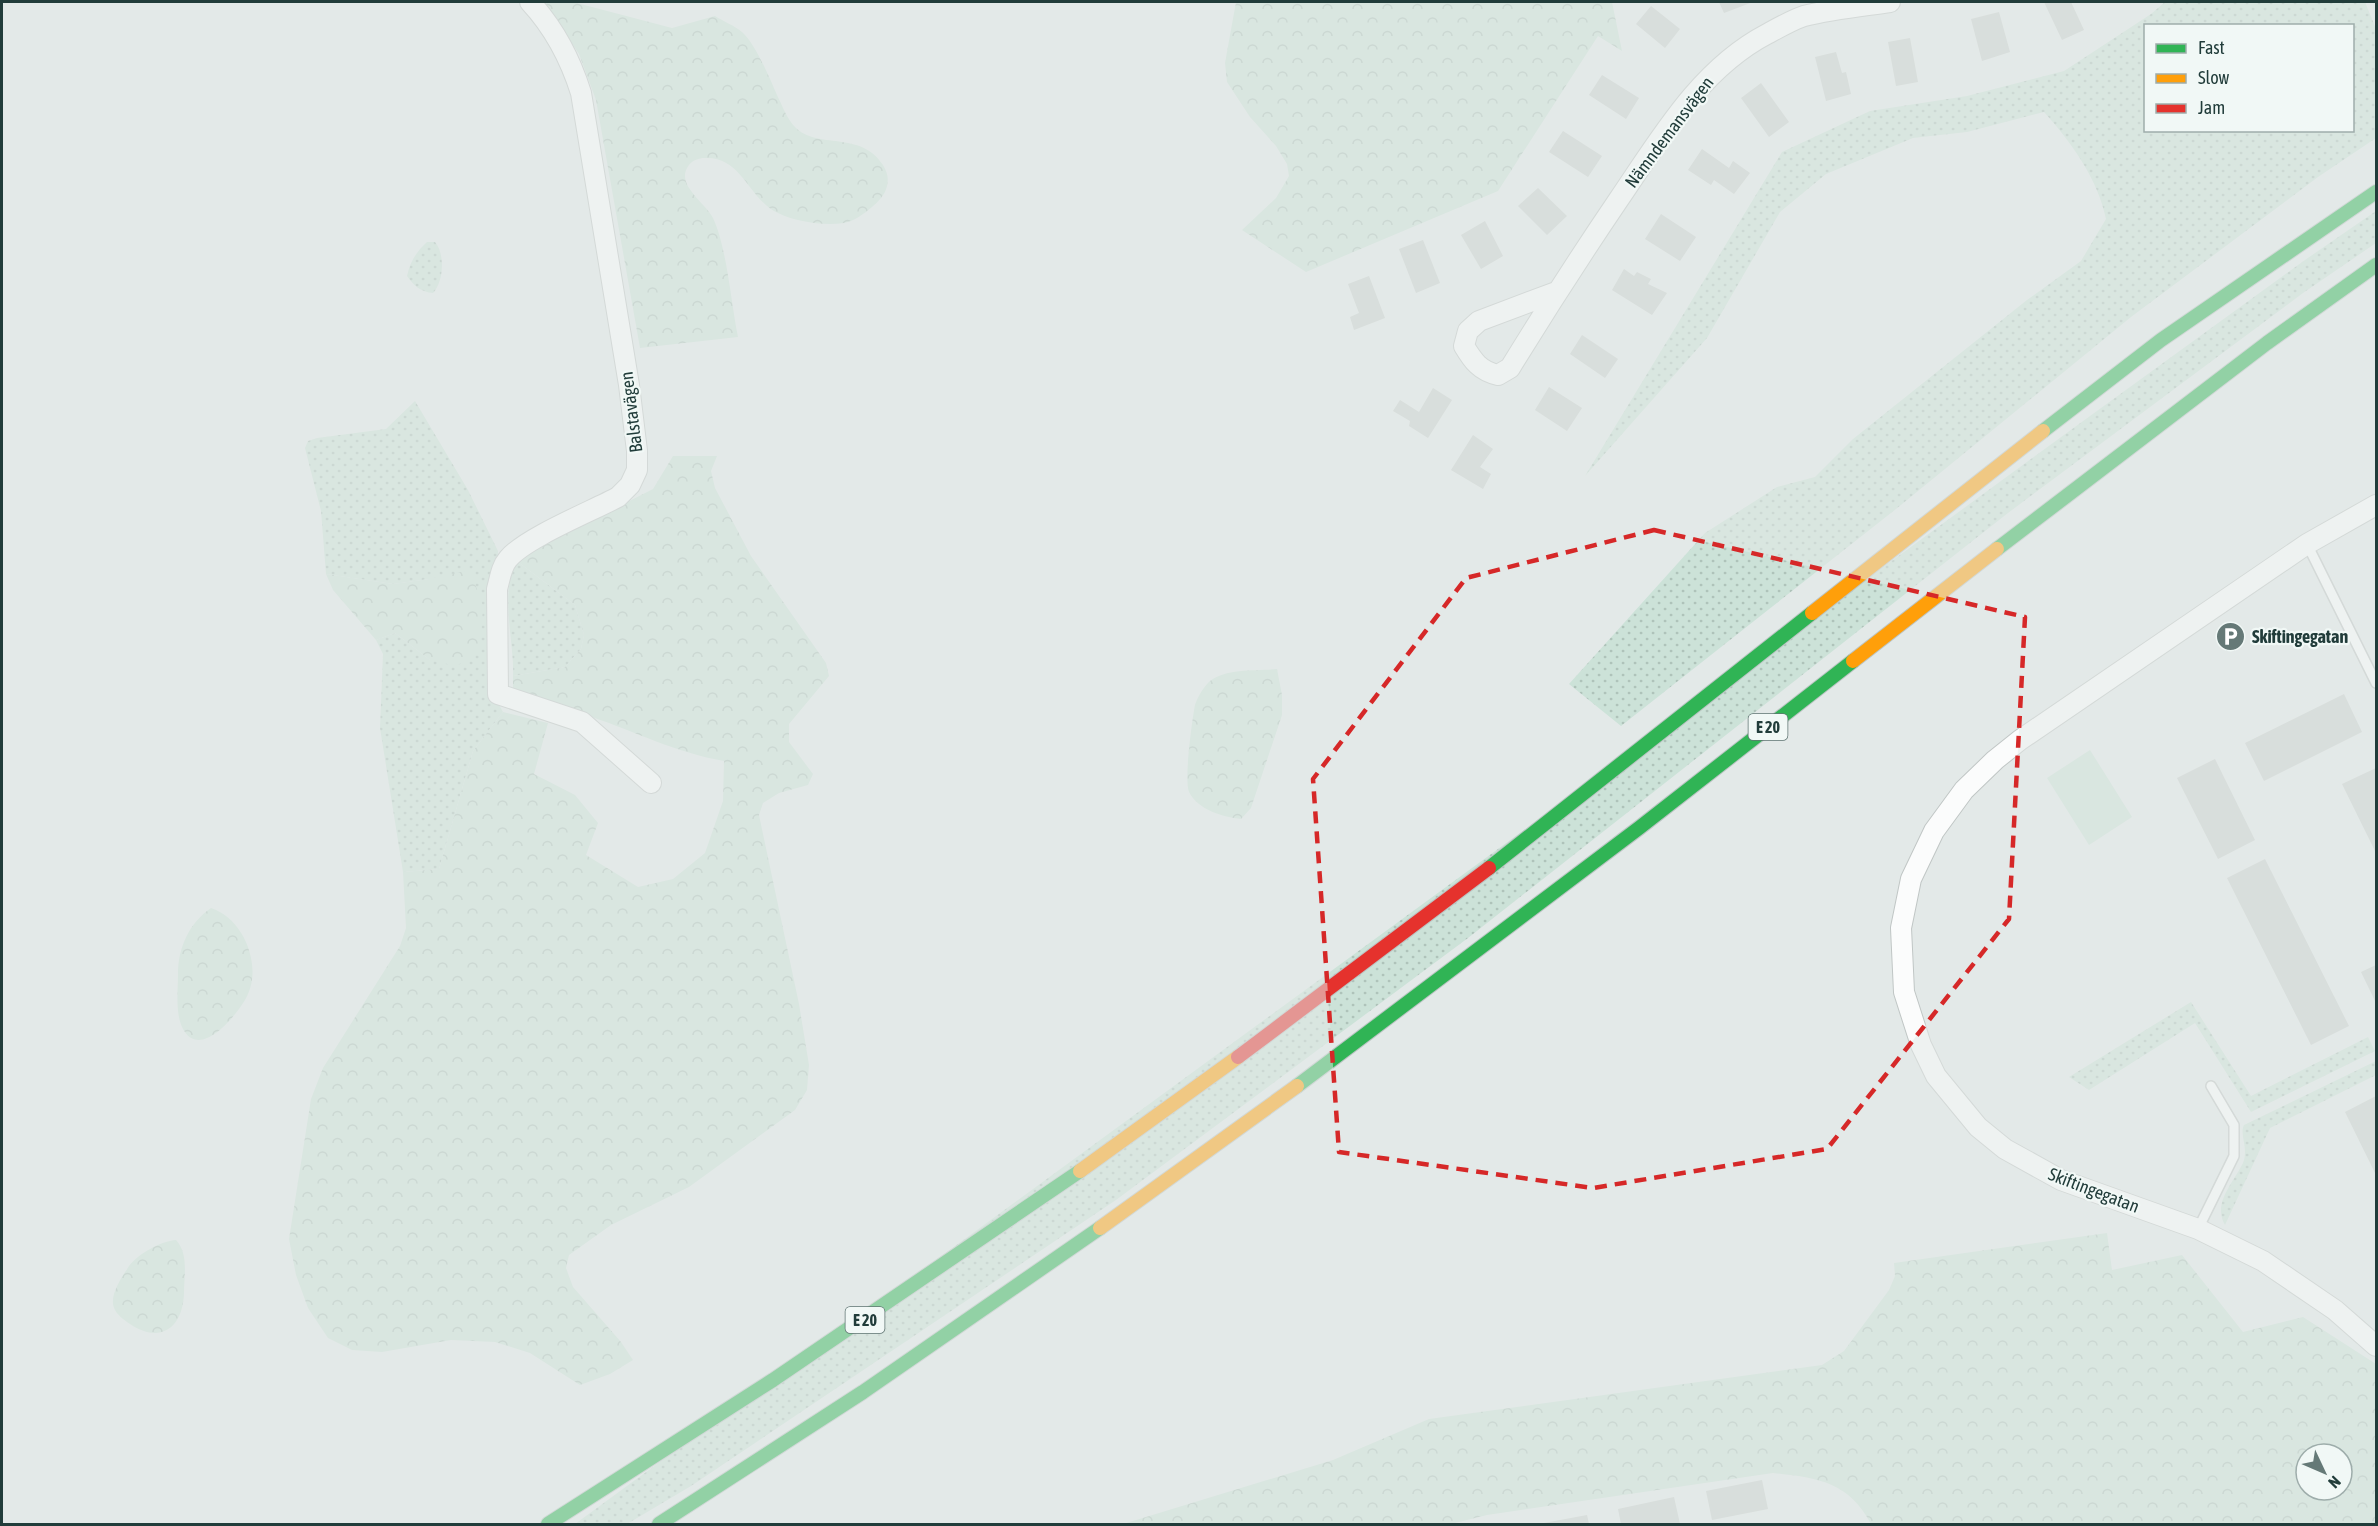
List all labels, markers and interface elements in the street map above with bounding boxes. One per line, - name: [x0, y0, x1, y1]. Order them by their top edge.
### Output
- legend: [2144, 24, 2354, 132]
- text: Fast: [2198, 37, 2225, 58]
- text: Slow: [2198, 67, 2229, 88]
- street label: Nämndemansvägen: [1620, 72, 1718, 192]
- text: Jam: [2198, 97, 2225, 118]
- street label: Balstavägen: [616, 370, 646, 454]
- parking icon: Skiftingegatan: [2215, 620, 2247, 652]
- place label: Skiftingegatan: [2252, 626, 2348, 647]
- road number: E 20: [1748, 714, 1788, 740]
- street label: Skiftingegatan: [2046, 1163, 2142, 1217]
- road number: E 20: [846, 1307, 884, 1333]
- north arrow: [2294, 1442, 2354, 1502]
- text: N: [2325, 1473, 2345, 1492]

